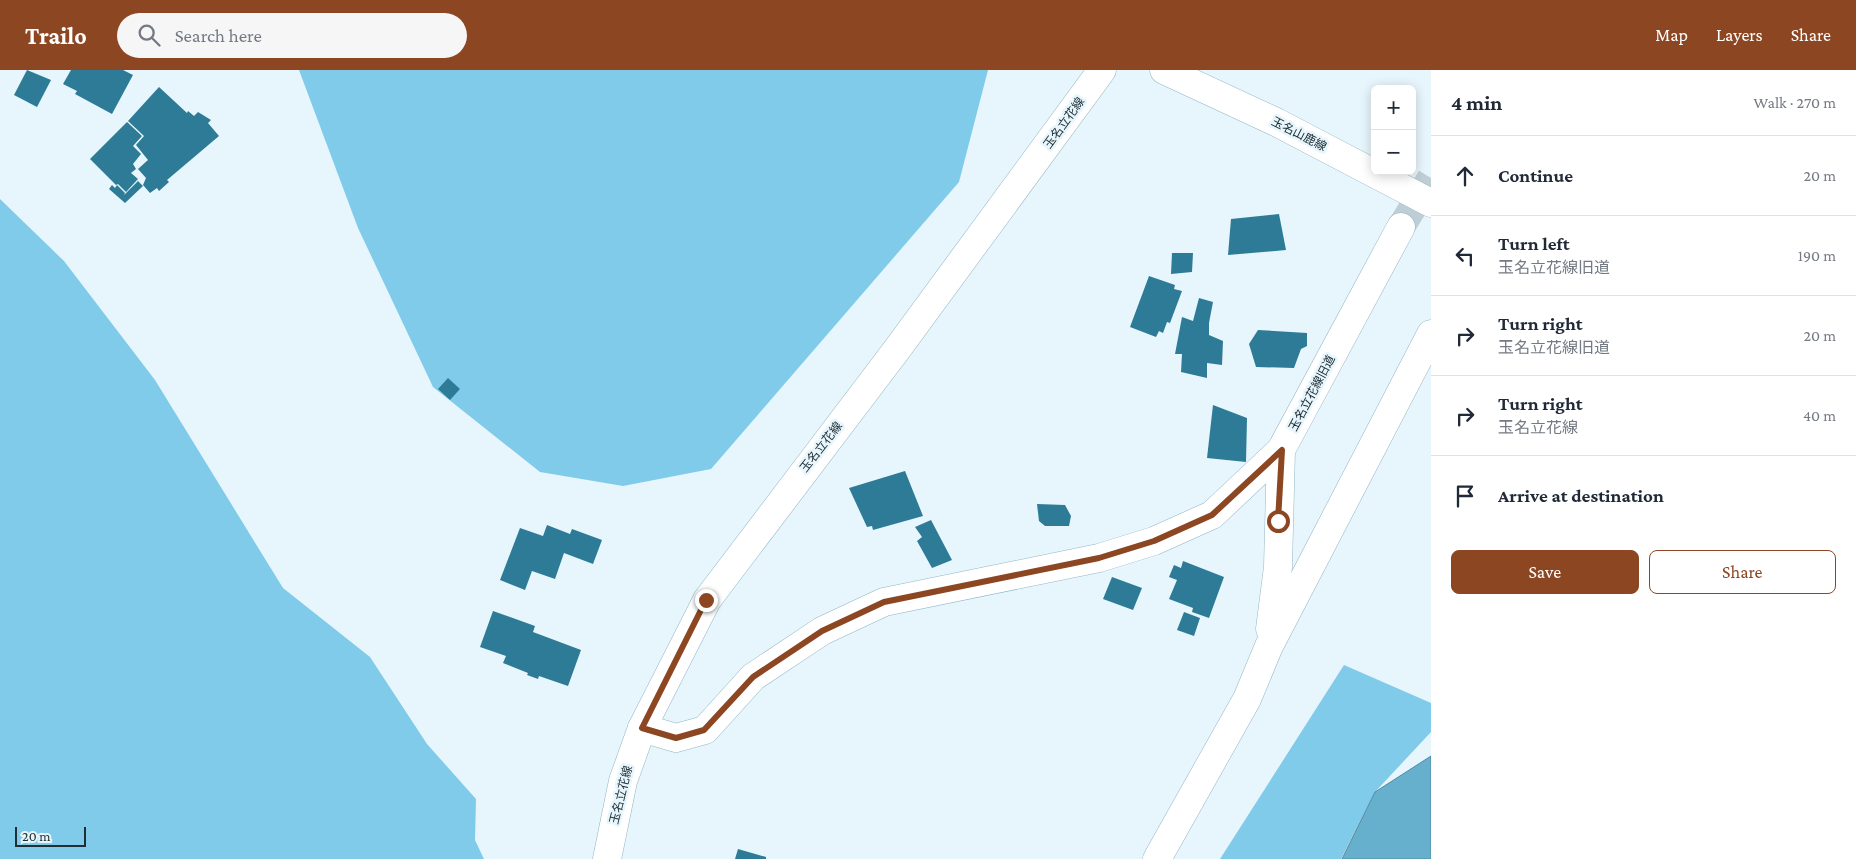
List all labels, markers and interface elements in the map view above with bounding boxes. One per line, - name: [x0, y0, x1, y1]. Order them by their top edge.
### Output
- search box: [117, 13, 467, 58]
- icon: search: [135, 21, 163, 49]
- text: Trailo: [25, 22, 87, 49]
- text: Search here: [175, 25, 262, 46]
- text: Map: [1655, 25, 1688, 45]
- text: Layers: [1716, 25, 1763, 45]
- text: Share: [1791, 25, 1831, 45]
- map controls: [1371, 85, 1416, 175]
- button: +: [1371, 85, 1416, 130]
- text: 4 min: [1451, 91, 1502, 115]
- text: Walk · 270 m: [1754, 94, 1836, 111]
- street label: 玉名立花線: [1041, 95, 1087, 151]
- street label: 玉名山鹿線: [1269, 114, 1329, 154]
- button: −: [1371, 130, 1416, 175]
- icon: ahead: [1451, 162, 1479, 190]
- text: Continue: [1498, 165, 1573, 186]
- text: 20 m: [1803, 167, 1836, 184]
- text: Turn left: [1498, 233, 1570, 254]
- icon: left: [1451, 242, 1479, 270]
- text: 190 m: [1798, 247, 1836, 264]
- text: 玉名立花線旧道: [1498, 259, 1610, 276]
- text: Turn right: [1498, 313, 1583, 334]
- icon: right: [1451, 322, 1479, 350]
- text: 20 m: [1803, 327, 1836, 344]
- text: 玉名立花線旧道: [1498, 339, 1610, 356]
- street label: 玉名立花線旧道: [1286, 353, 1338, 433]
- text: Turn right: [1498, 393, 1583, 414]
- icon: right: [1451, 402, 1479, 430]
- text: 40 m: [1803, 407, 1836, 424]
- street label: 玉名立花線: [797, 419, 845, 475]
- text: 玉名立花線: [1498, 419, 1578, 436]
- icon: arrive: [1451, 482, 1479, 510]
- text: Arrive at destination: [1498, 485, 1664, 506]
- route start: [1267, 510, 1290, 533]
- button: Save: [1451, 550, 1639, 594]
- button: Share: [1649, 550, 1836, 594]
- route end: [695, 589, 718, 612]
- street label: 玉名立花線: [607, 764, 635, 826]
- scale bar: [15, 824, 86, 847]
- text: 20 m: [22, 828, 50, 844]

